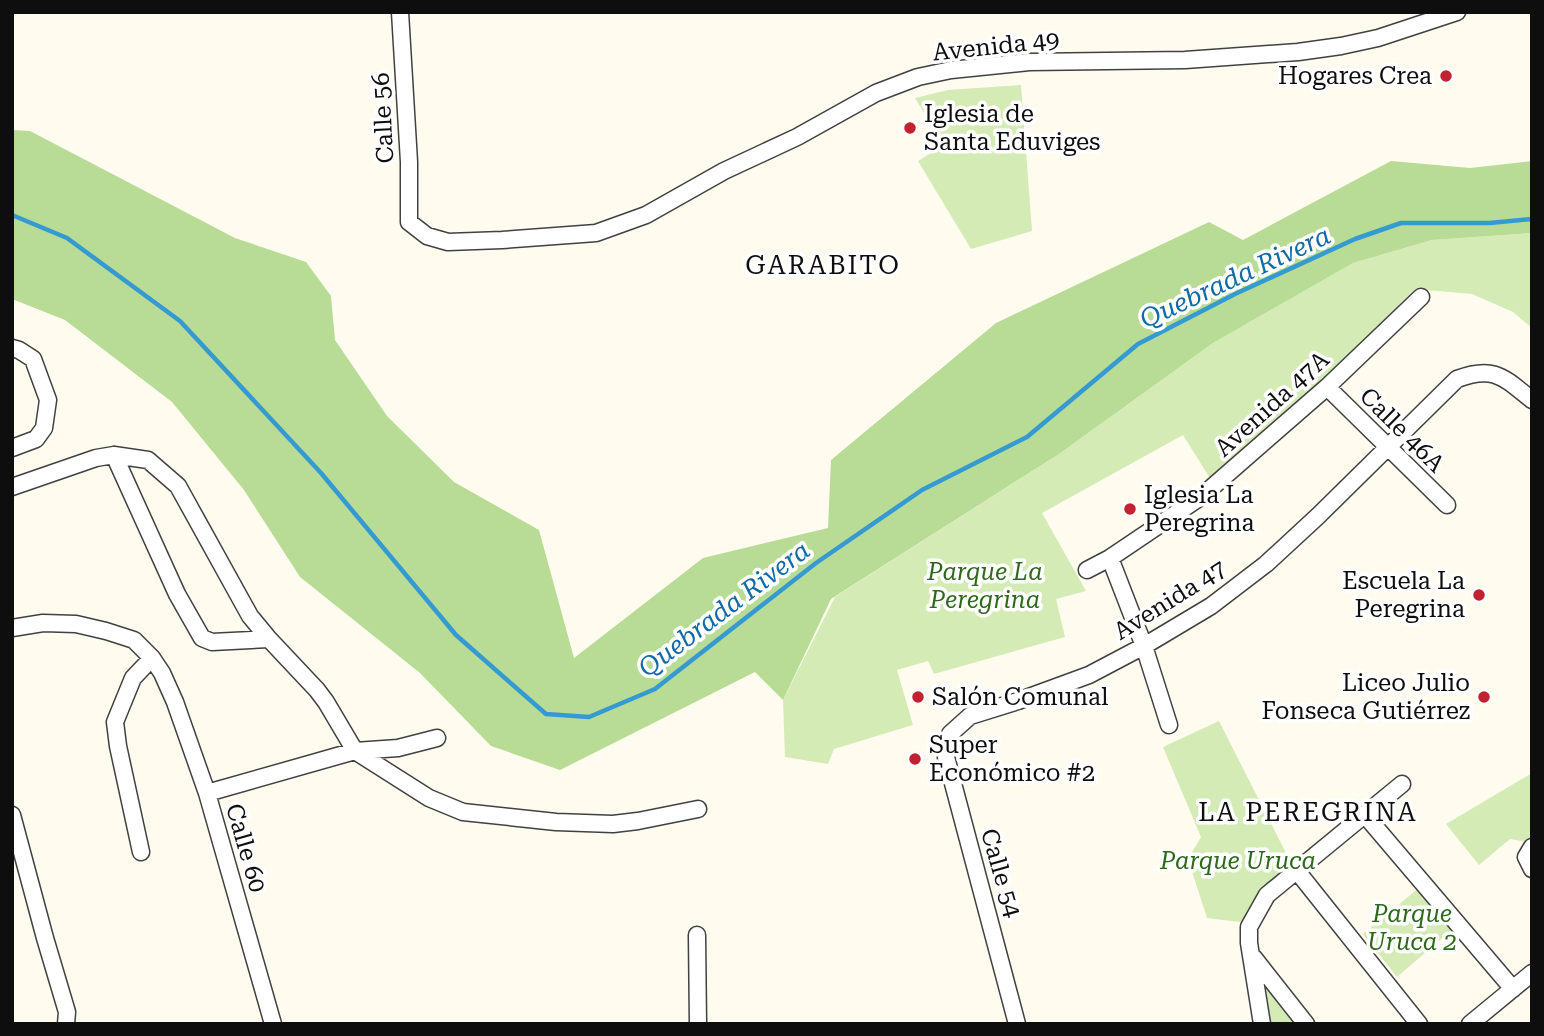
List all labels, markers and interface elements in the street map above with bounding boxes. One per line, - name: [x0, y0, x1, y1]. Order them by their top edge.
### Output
- street label: Avenida 49: [931, 25, 1061, 67]
- place label: Hogares Crea: [1278, 62, 1432, 90]
- marker: Hogares Crea: [1438, 68, 1454, 84]
- street label: Calle 56: [367, 72, 399, 164]
- place label: Iglesia de Santa Eduviges: [924, 100, 1101, 156]
- marker: Iglesia de Santa Eduviges: [902, 120, 918, 136]
- water label: Quebrada Rivera: [1135, 220, 1335, 334]
- district label: GARABITO: [745, 250, 901, 280]
- street label: Avenida 47A: [1209, 345, 1335, 463]
- street label: Calle 46A: [1354, 382, 1450, 478]
- place label: Iglesia La Peregrina: [1144, 481, 1254, 537]
- marker: Iglesia La Peregrina: [1122, 501, 1138, 517]
- water label: Quebrada Rivera: [633, 535, 815, 683]
- street label: Avenida 47: [1109, 554, 1231, 646]
- park label: Parque La Peregrina: [926, 558, 1043, 614]
- place label: Escuela La Peregrina: [1342, 567, 1465, 623]
- marker: Escuela La Peregrina: [1471, 587, 1487, 603]
- place label: Liceo Julio Fonseca Gutiérrez: [1262, 669, 1470, 725]
- place label: Salón Comunal: [932, 683, 1108, 711]
- marker: Salón Comunal: [910, 689, 926, 705]
- marker: Liceo Julio Fonseca Gutiérrez: [1476, 689, 1492, 705]
- place label: Super Económico #2: [929, 731, 1095, 787]
- marker: Super Económico #2: [907, 751, 923, 767]
- district label: LA PEREGRINA: [1198, 797, 1418, 827]
- street label: Calle 60: [220, 800, 272, 896]
- street label: Calle 54: [975, 825, 1027, 921]
- park label: Parque Uruca: [1159, 847, 1316, 875]
- park label: Parque Uruca 2: [1367, 900, 1457, 956]

